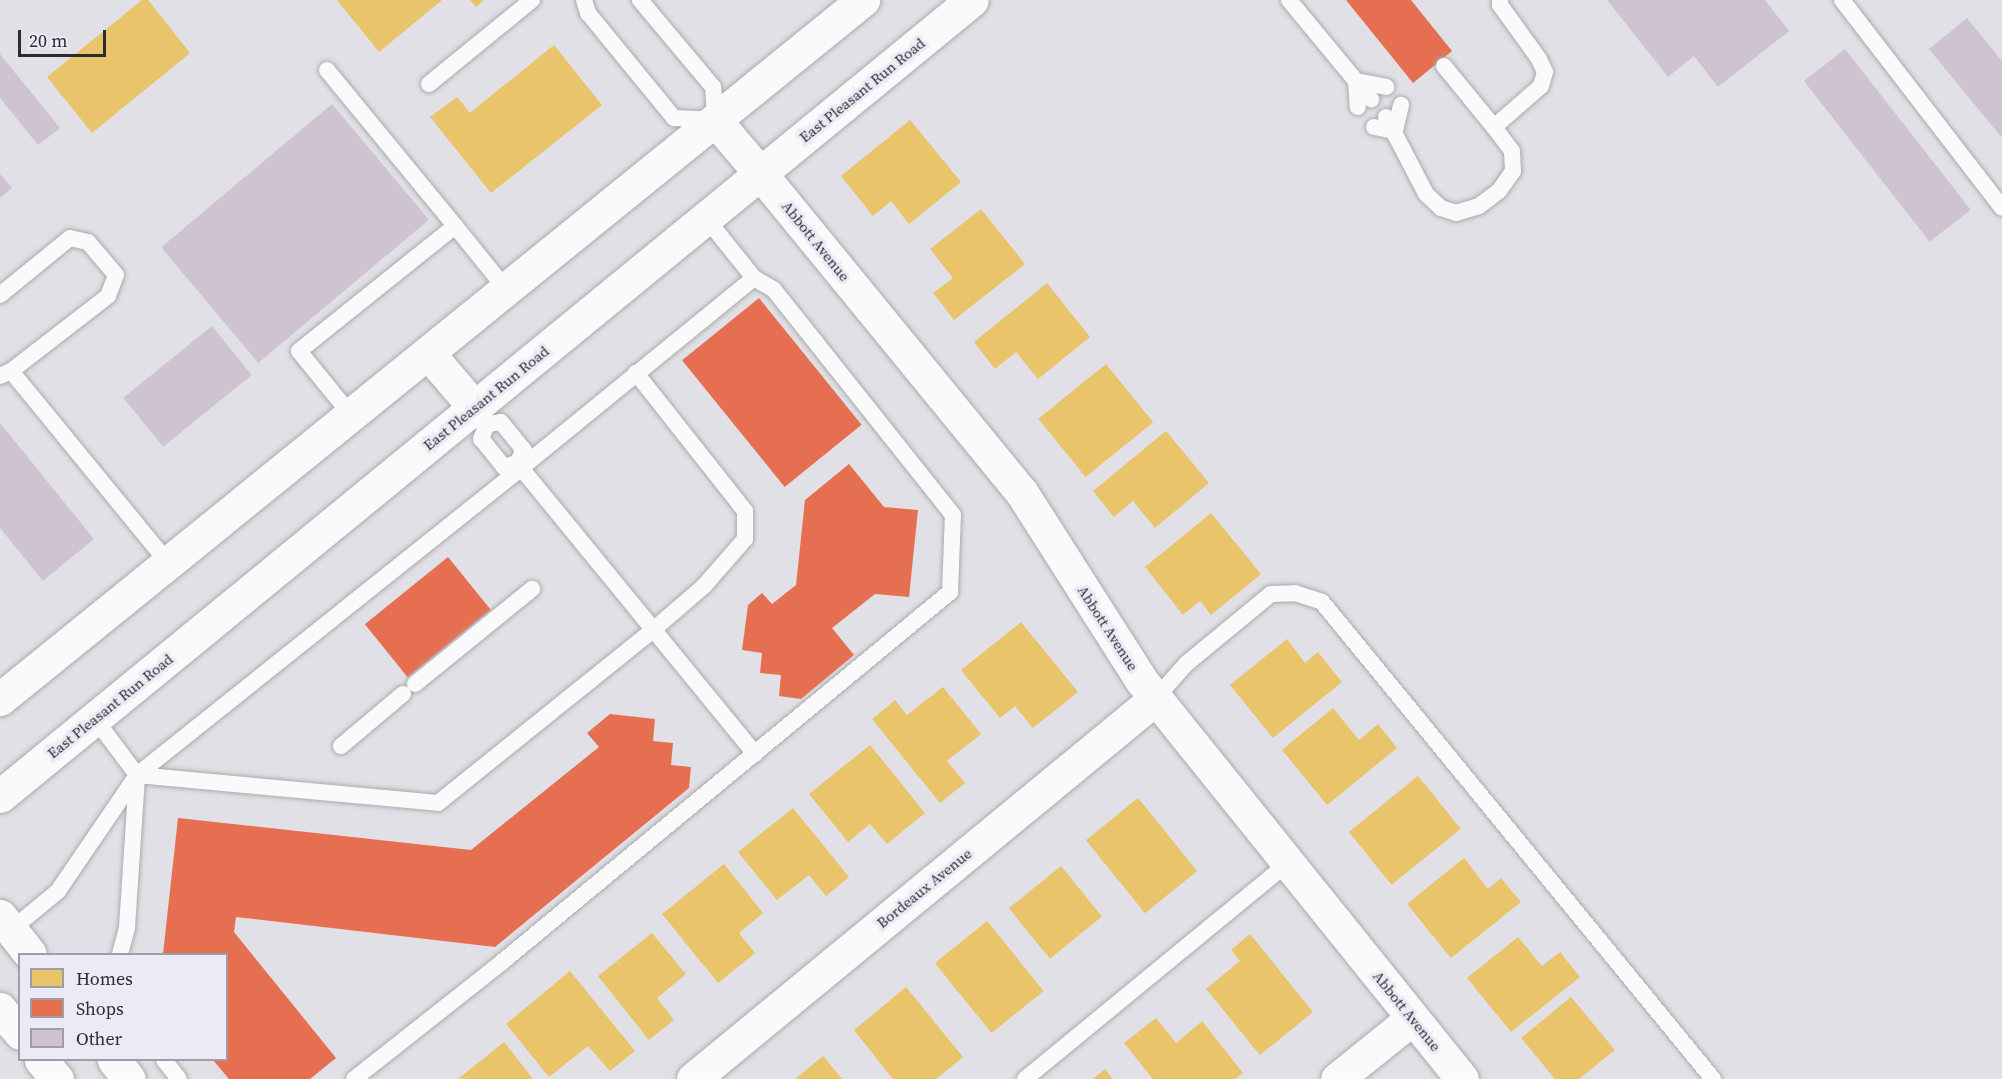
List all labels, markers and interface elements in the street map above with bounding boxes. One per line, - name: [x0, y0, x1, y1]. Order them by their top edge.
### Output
- scale bar: [21, 18, 110, 56]
- text: 20 m: [29, 28, 67, 53]
- street label: East Pleasant Run Road: [796, 34, 928, 146]
- street label: Abbott Avenue: [778, 197, 854, 285]
- street label: East Pleasant Run Road: [420, 342, 552, 454]
- street label: Abbott Avenue: [1074, 582, 1142, 674]
- street label: East Pleasant Run Road: [44, 650, 176, 762]
- street label: Bordeaux Avenue: [873, 844, 975, 932]
- legend: [18, 953, 228, 1061]
- text: Homes: [76, 966, 133, 991]
- street label: Abbott Avenue: [1369, 967, 1445, 1055]
- text: Shops: [76, 996, 124, 1021]
- text: Other: [76, 1026, 122, 1051]

